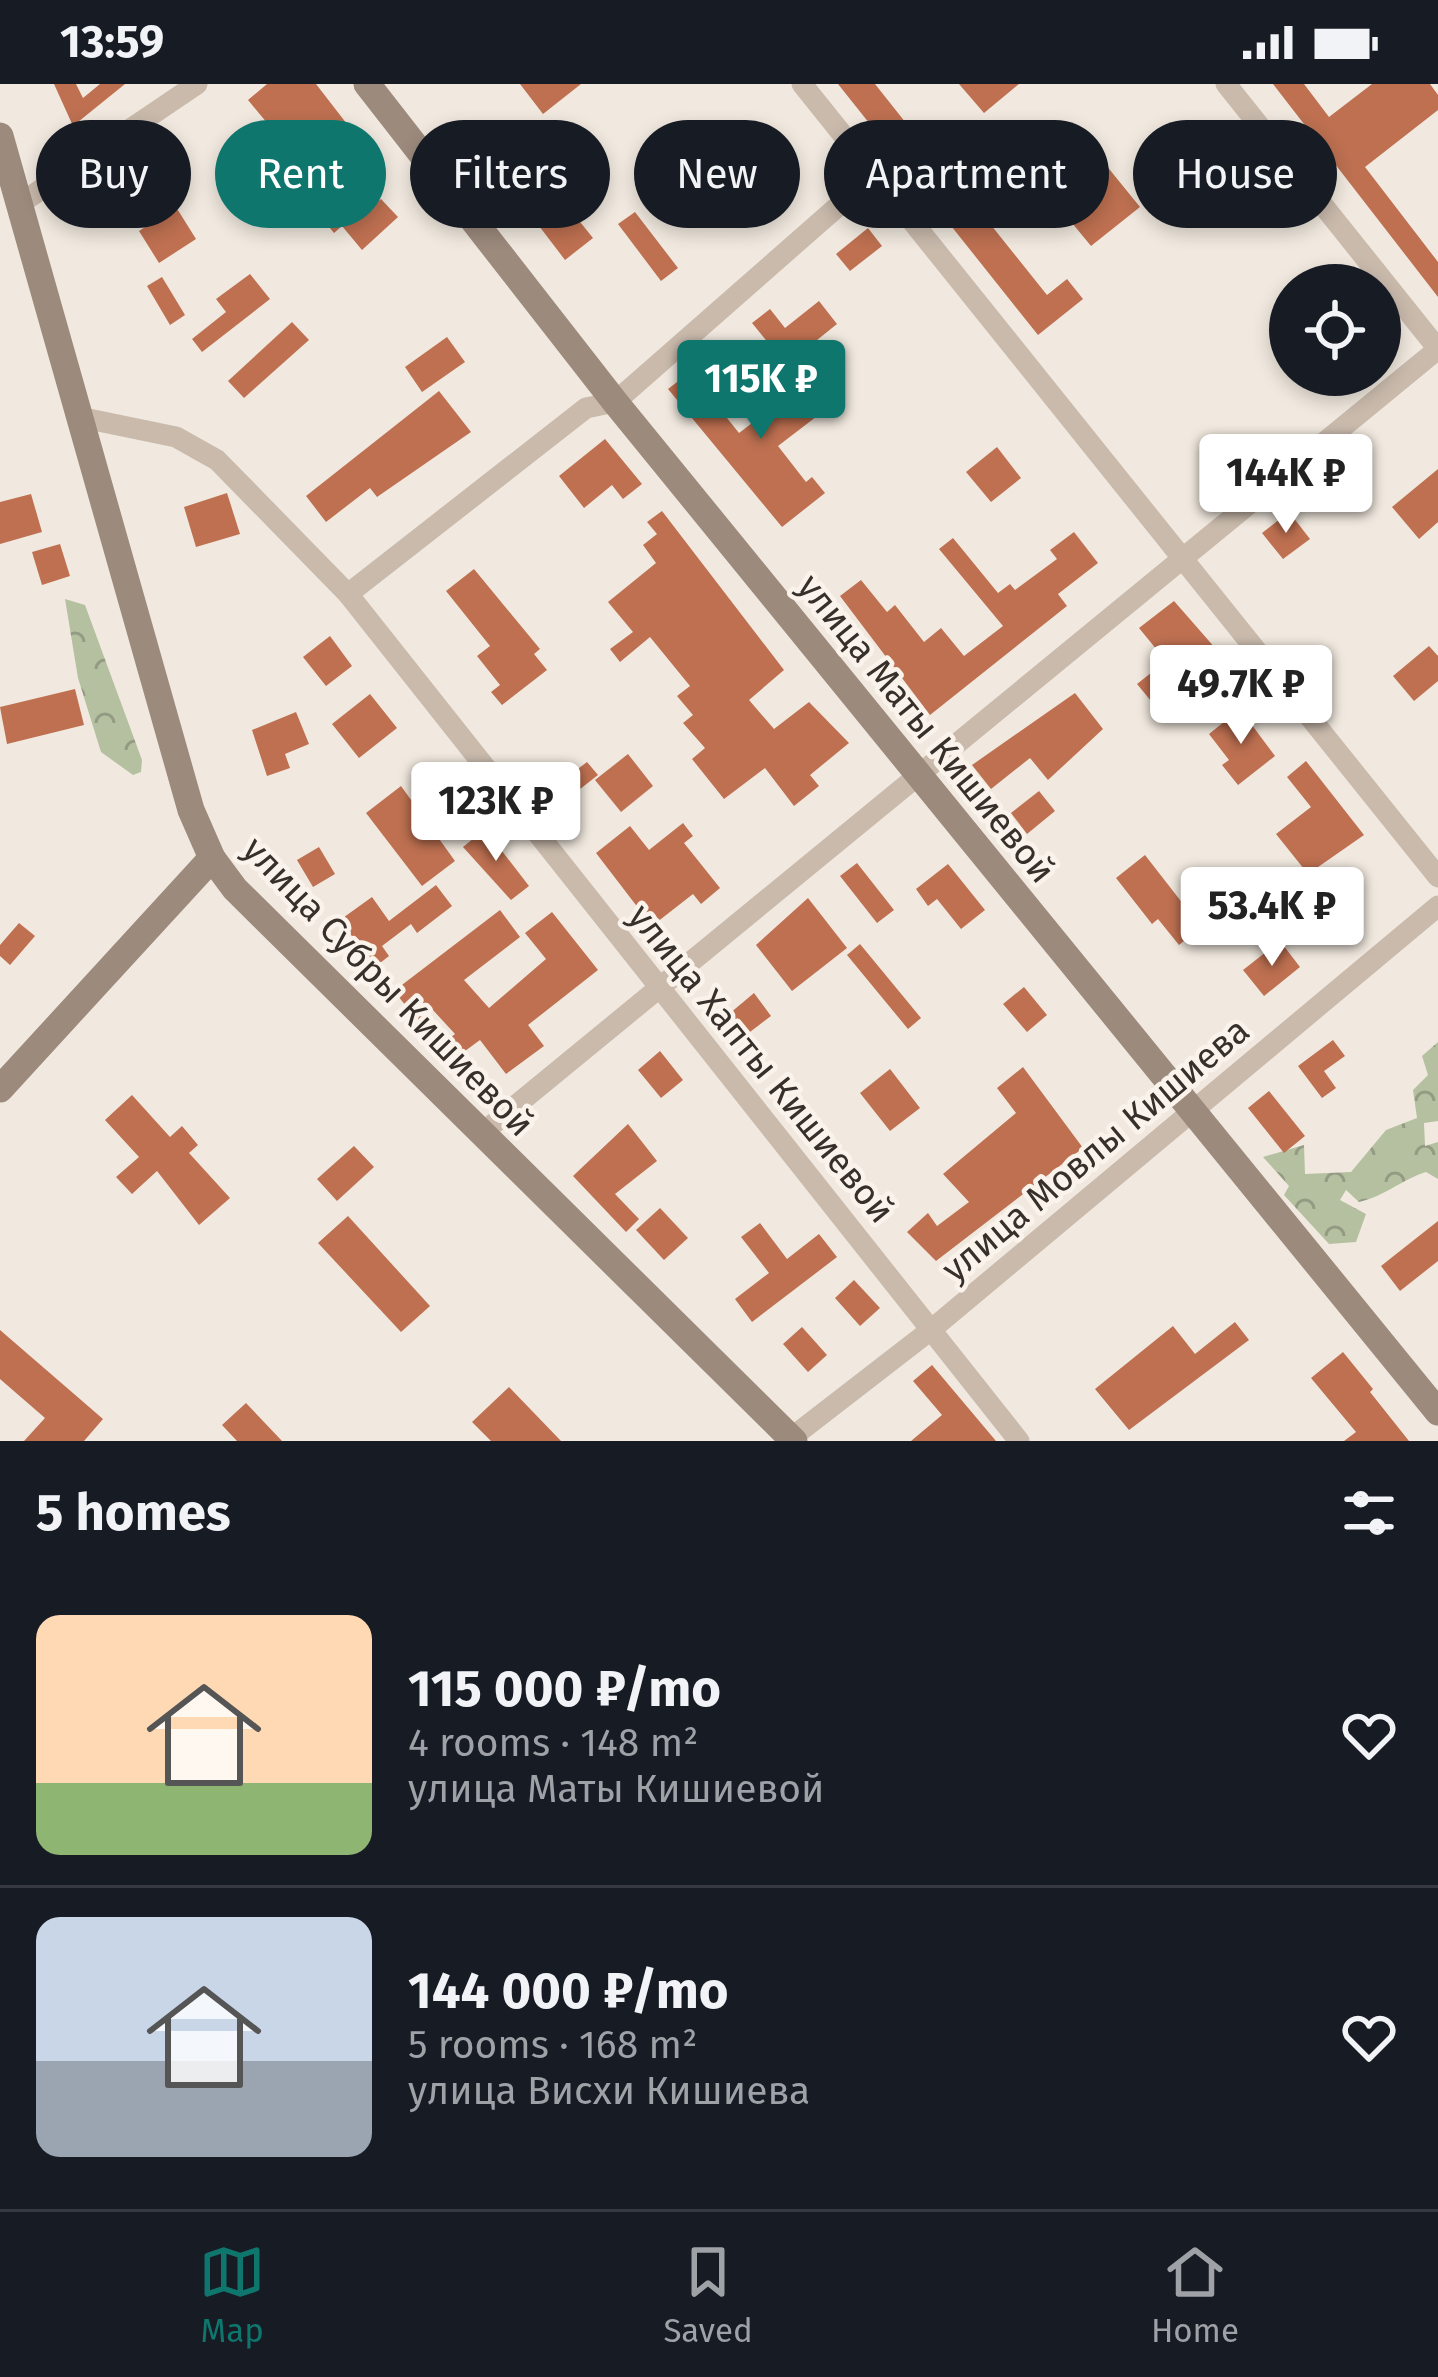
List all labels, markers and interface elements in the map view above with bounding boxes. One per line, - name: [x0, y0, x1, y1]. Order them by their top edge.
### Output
- text: 13:59: [60, 15, 164, 69]
- chip: Buy: [36, 120, 191, 228]
- chip: Rent: [215, 120, 386, 228]
- chip: Filters: [410, 120, 610, 228]
- chip: New: [634, 120, 800, 228]
- chip: Apartment: [824, 120, 1109, 228]
- chip: House: [1133, 120, 1337, 228]
- map controls: [1269, 264, 1401, 396]
- button: locate: [1269, 264, 1401, 396]
- pin: 115K ₽: [663, 340, 859, 442]
- text: 115K ₽: [704, 356, 818, 402]
- pin: 144K ₽: [1188, 434, 1384, 536]
- text: 144K ₽: [1226, 450, 1346, 496]
- street label: улица Маты Кишиевой: [788, 565, 1064, 892]
- pin: 49.7K ₽: [1130, 645, 1352, 747]
- text: 49.7K ₽: [1177, 661, 1305, 707]
- pin: 123K ₽: [398, 762, 594, 864]
- text: 123K ₽: [438, 778, 554, 824]
- street label: улица Субры Кишиевой: [234, 828, 543, 1146]
- pin: 53.4K ₽: [1161, 867, 1383, 969]
- text: 53.4K ₽: [1208, 883, 1336, 929]
- street label: улица Хапты Кишиевой: [619, 895, 903, 1232]
- street label: улица Мовлы Кишиева: [933, 1008, 1258, 1291]
- icon: filters: [1336, 1480, 1402, 1546]
- text: 5 homes: [36, 1482, 231, 1544]
- text: 115 000 ₽/mo: [408, 1658, 721, 1720]
- icon: home: [132, 1663, 276, 1807]
- icon: heart: [1336, 1702, 1402, 1768]
- text: 4 rooms · 148 m²: [408, 1720, 698, 1766]
- text: улица Маты Кишиевой: [408, 1766, 824, 1812]
- text: 144 000 ₽/mo: [408, 1960, 729, 2022]
- icon: home: [132, 1965, 276, 2109]
- icon: heart: [1336, 2004, 1402, 2070]
- text: 5 rooms · 168 m²: [408, 2022, 697, 2068]
- text: улица Висхи Кишиева: [408, 2068, 810, 2114]
- tab: Map: [199, 2239, 265, 2351]
- tab: Saved: [663, 2239, 753, 2351]
- tab: Home: [1151, 2239, 1239, 2351]

